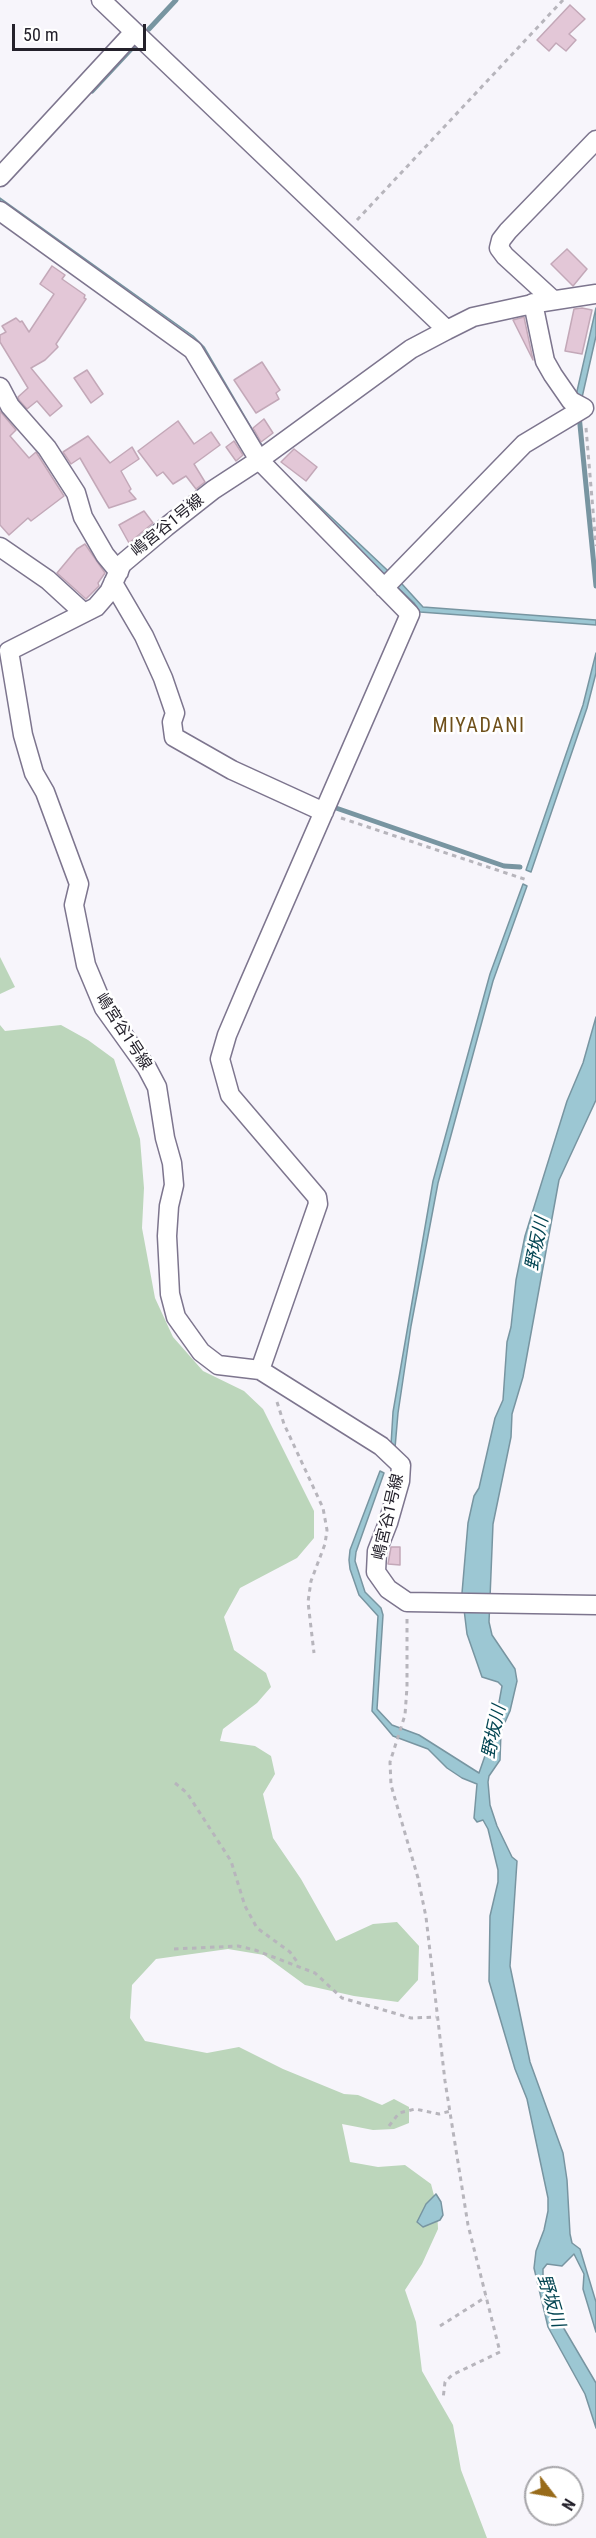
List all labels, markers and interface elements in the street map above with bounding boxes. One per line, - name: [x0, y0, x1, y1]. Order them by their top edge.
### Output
- scale bar: [15, 12, 148, 50]
- text: 50 m: [23, 24, 58, 45]
- street label: 嶋宮谷1号線: [128, 491, 208, 561]
- district label: MIYADANI: [432, 715, 526, 739]
- street label: 嶋宮谷1号線: [91, 990, 155, 1074]
- water label: 野坂川: [522, 1215, 554, 1273]
- street label: 嶋宮谷1号線: [370, 1472, 408, 1562]
- water label: 野坂川: [479, 1703, 511, 1761]
- water label: 野坂川: [532, 2272, 568, 2330]
- north arrow: [524, 2466, 584, 2526]
- text: N: [557, 2495, 579, 2514]

